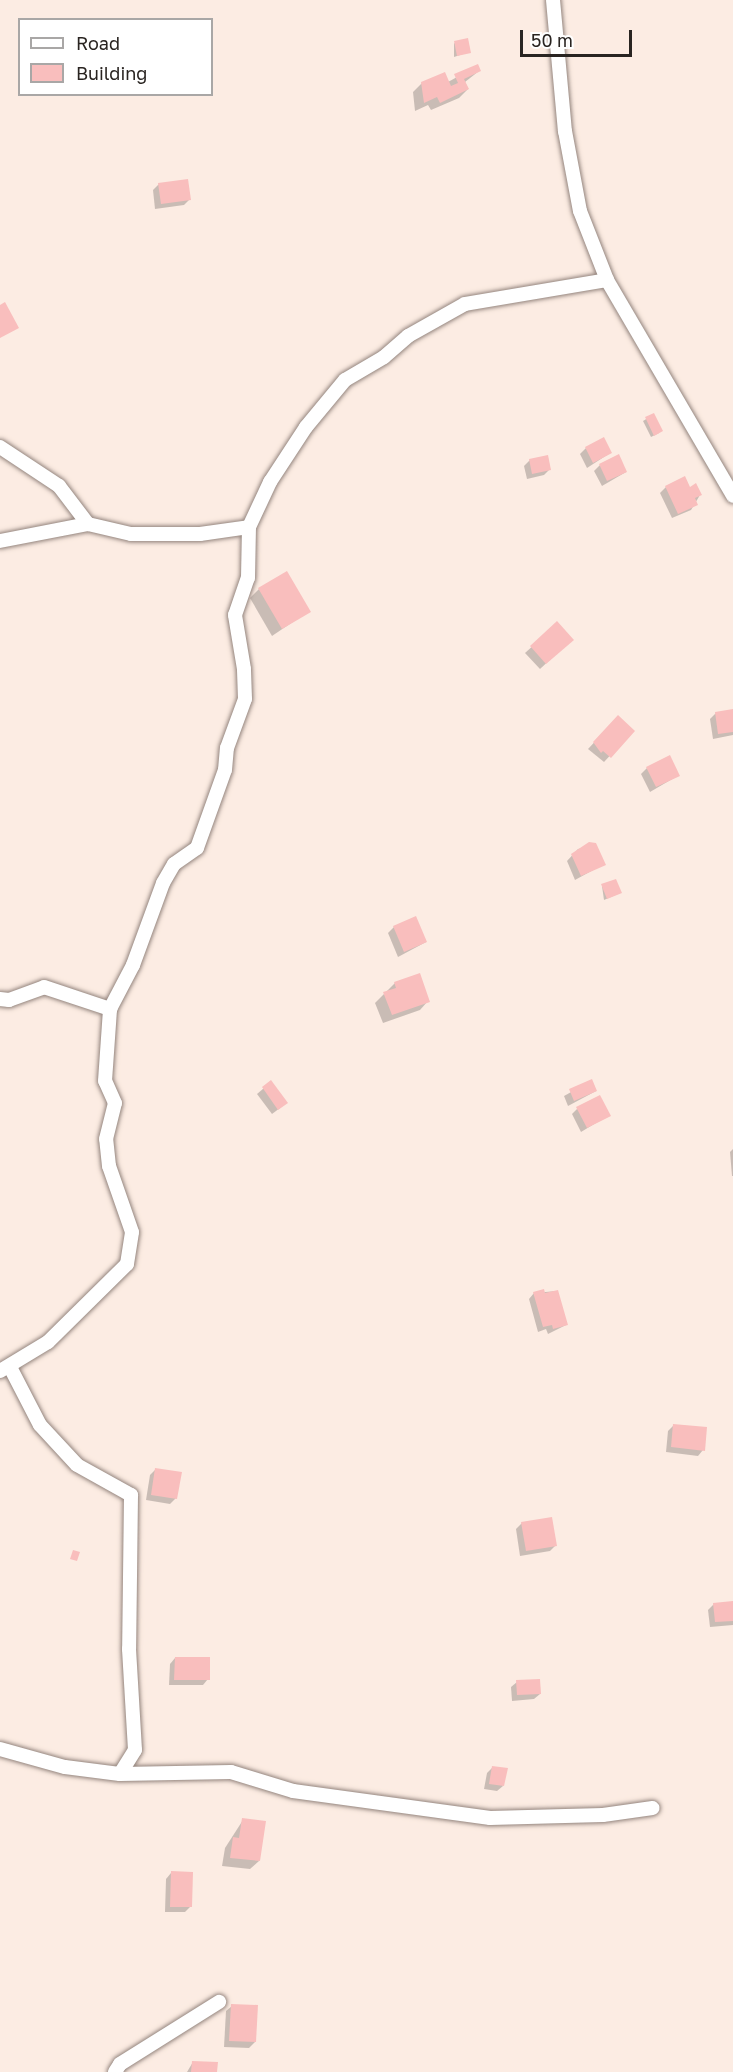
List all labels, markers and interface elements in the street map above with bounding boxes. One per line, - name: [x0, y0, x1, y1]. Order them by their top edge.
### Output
- legend: [18, 18, 213, 96]
- scale bar: [523, 18, 636, 56]
- text: 50 m: [531, 29, 573, 51]
- text: Road: [76, 32, 120, 54]
- text: Building: [76, 62, 147, 84]

